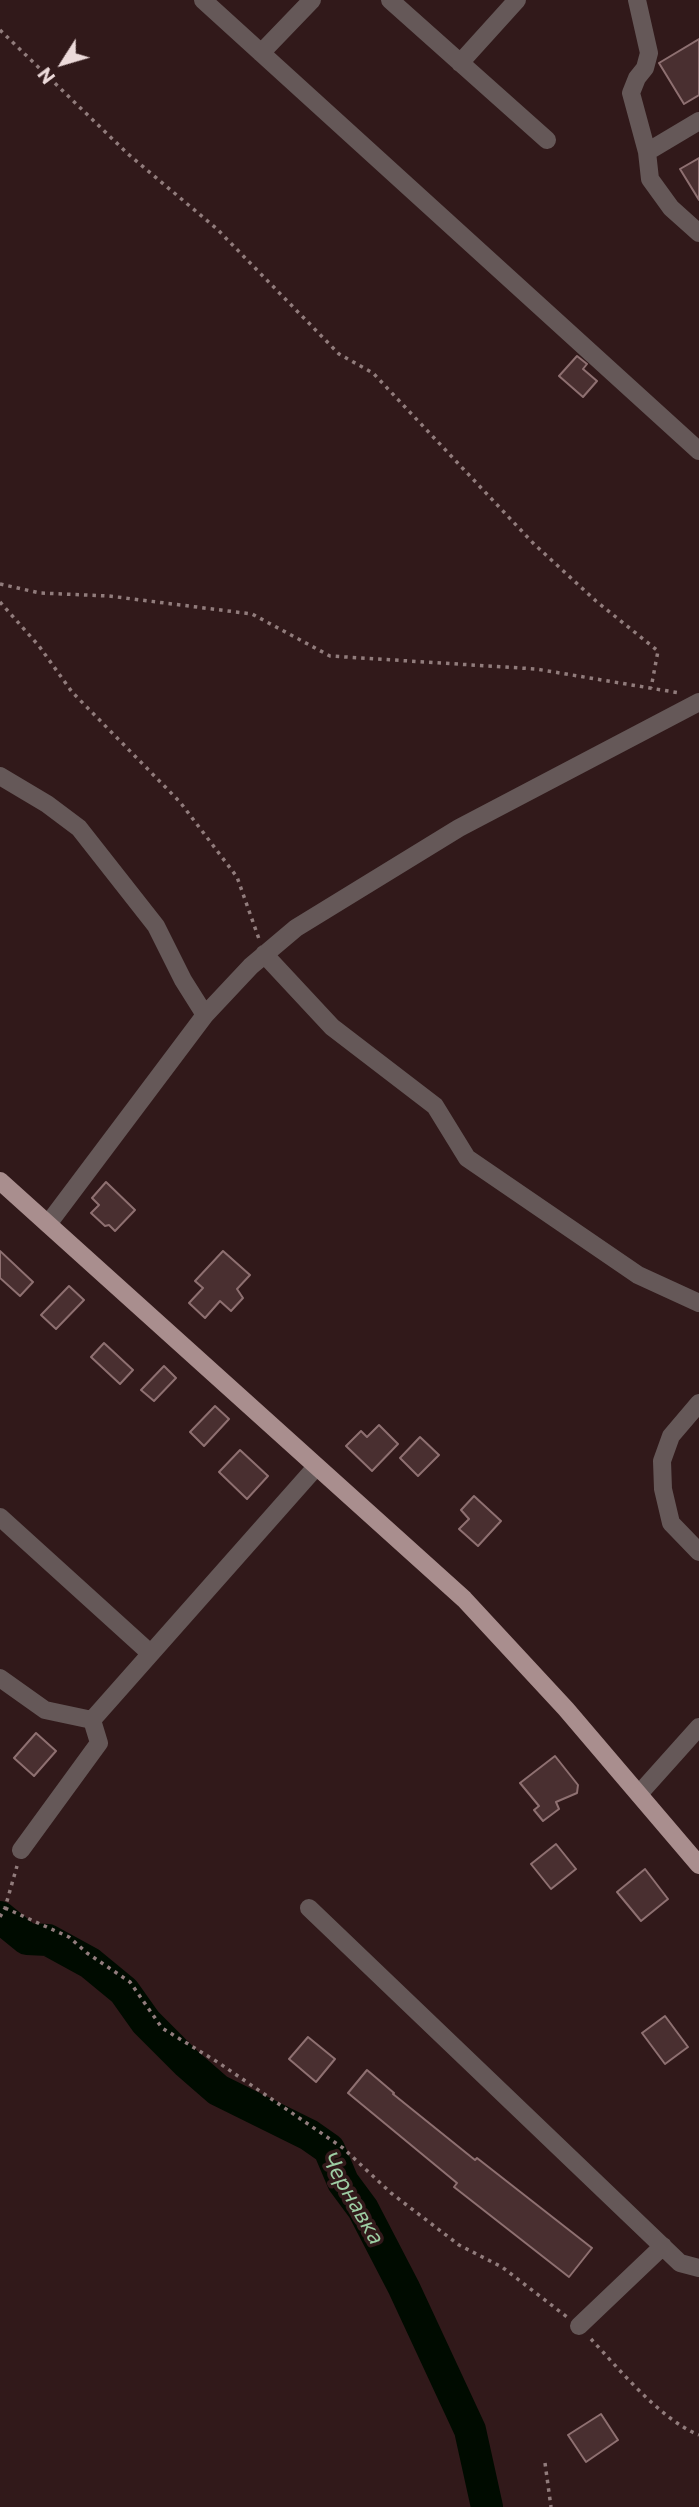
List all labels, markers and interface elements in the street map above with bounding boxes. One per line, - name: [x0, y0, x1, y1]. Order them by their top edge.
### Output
- north arrow: [28, 28, 98, 98]
- text: N: [32, 63, 59, 89]
- water label: Чернавка: [315, 2147, 391, 2249]

